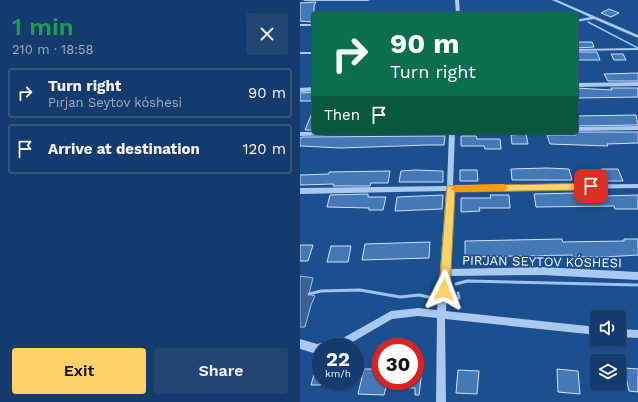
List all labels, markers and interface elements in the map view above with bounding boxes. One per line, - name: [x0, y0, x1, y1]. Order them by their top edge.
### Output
- text: 1 min: [12, 13, 74, 41]
- button: close: [246, 13, 288, 55]
- text: 90 m: [390, 27, 460, 60]
- icon: right: [324, 28, 376, 80]
- text: 210 m · 18:58: [12, 42, 94, 57]
- text: Turn right: [390, 61, 476, 82]
- text: Turn right: [48, 77, 121, 95]
- icon: right: [14, 82, 36, 104]
- text: 90 m: [248, 84, 286, 102]
- text: Pırjan Seytov kóshesi: [48, 95, 182, 110]
- icon: arrive: [368, 104, 390, 126]
- text: Then: [324, 106, 360, 124]
- icon: arrive: [14, 138, 36, 160]
- text: Arrive at destination: [48, 140, 200, 158]
- text: 120 m: [243, 140, 286, 158]
- pin: [574, 169, 608, 203]
- icon: arrive: [580, 175, 602, 197]
- street label: PIRJAN SEYTOV KÓSHESI: [462, 252, 622, 270]
- position arrow: [423, 269, 465, 311]
- map controls: [590, 310, 626, 390]
- button: sound: [590, 310, 626, 346]
- speed limit sign: 30: [372, 338, 424, 390]
- text: 22: [326, 347, 350, 371]
- button: Exit: [12, 348, 146, 394]
- button: Share: [154, 348, 288, 394]
- button: layers: [590, 354, 626, 390]
- text: km/h: [325, 368, 351, 379]

